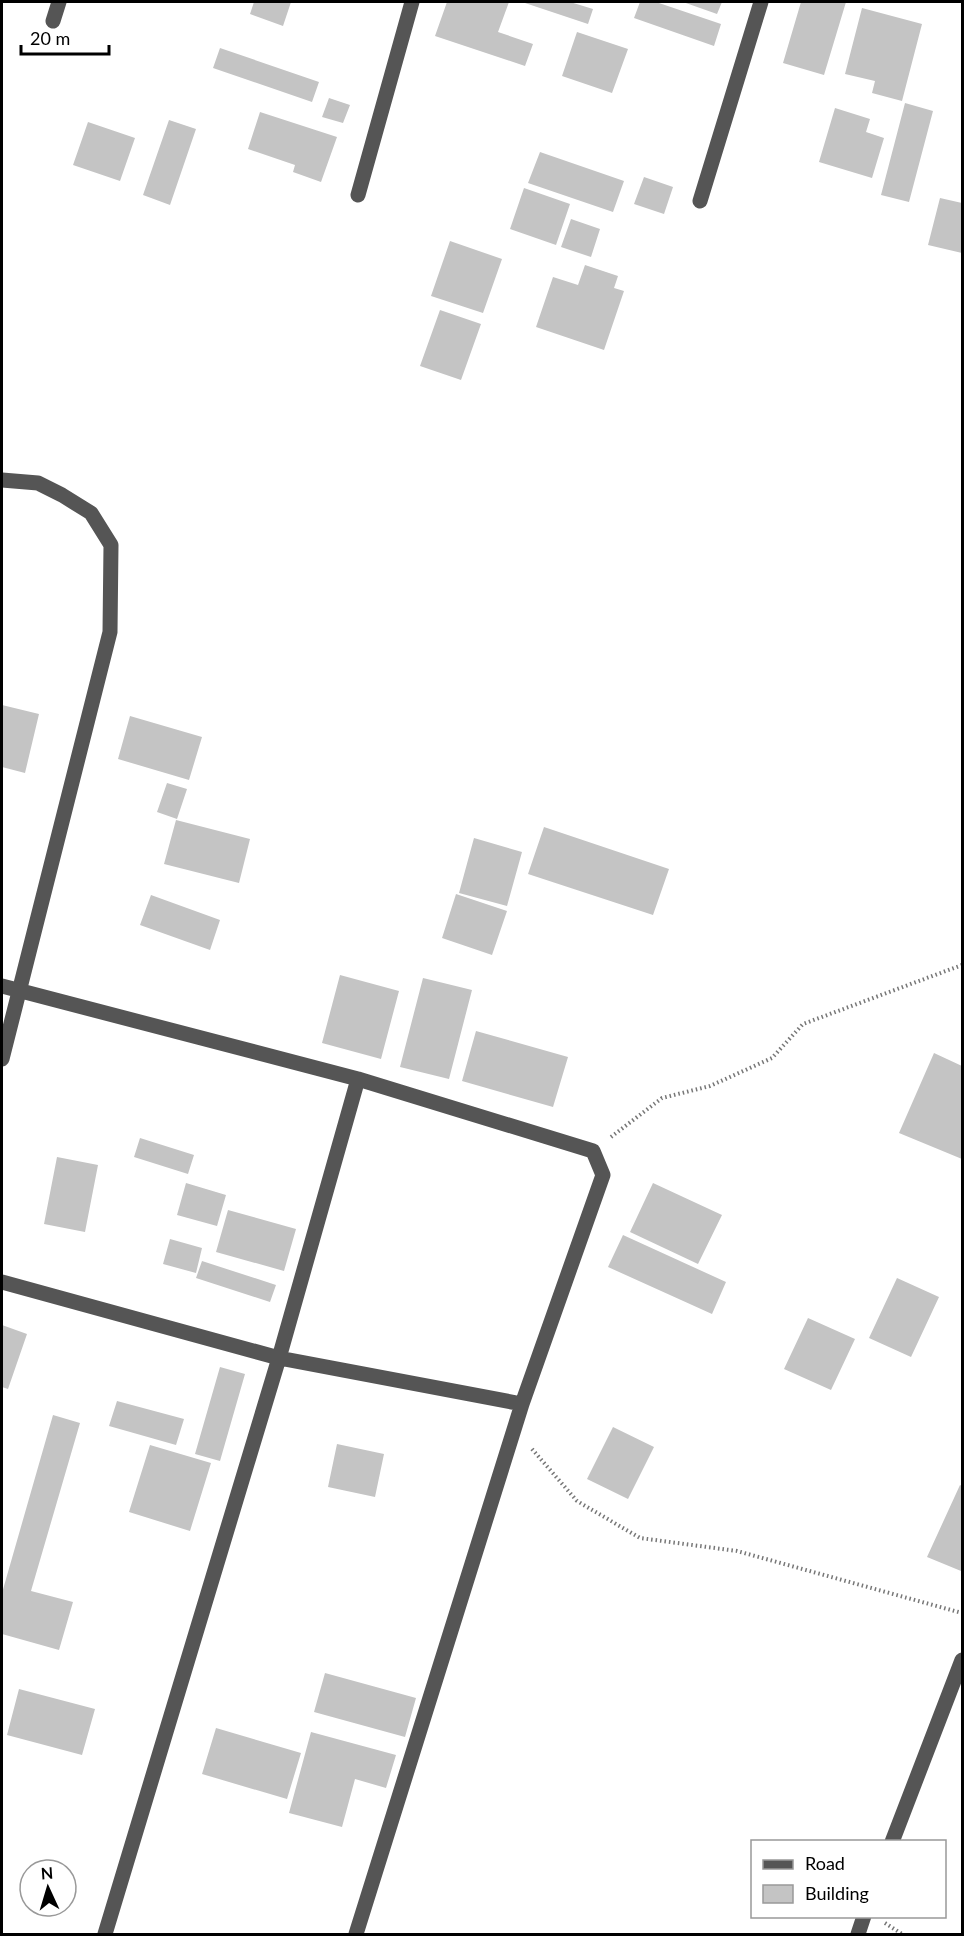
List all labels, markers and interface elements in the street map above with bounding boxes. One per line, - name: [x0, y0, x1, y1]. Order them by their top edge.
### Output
- scale bar: [21, 18, 110, 56]
- text: 20 m: [30, 27, 70, 49]
- legend: [751, 1840, 946, 1918]
- text: Road: [805, 1852, 845, 1874]
- north arrow: [18, 1858, 78, 1918]
- text: N: [40, 1863, 54, 1882]
- text: Building: [805, 1882, 869, 1904]

